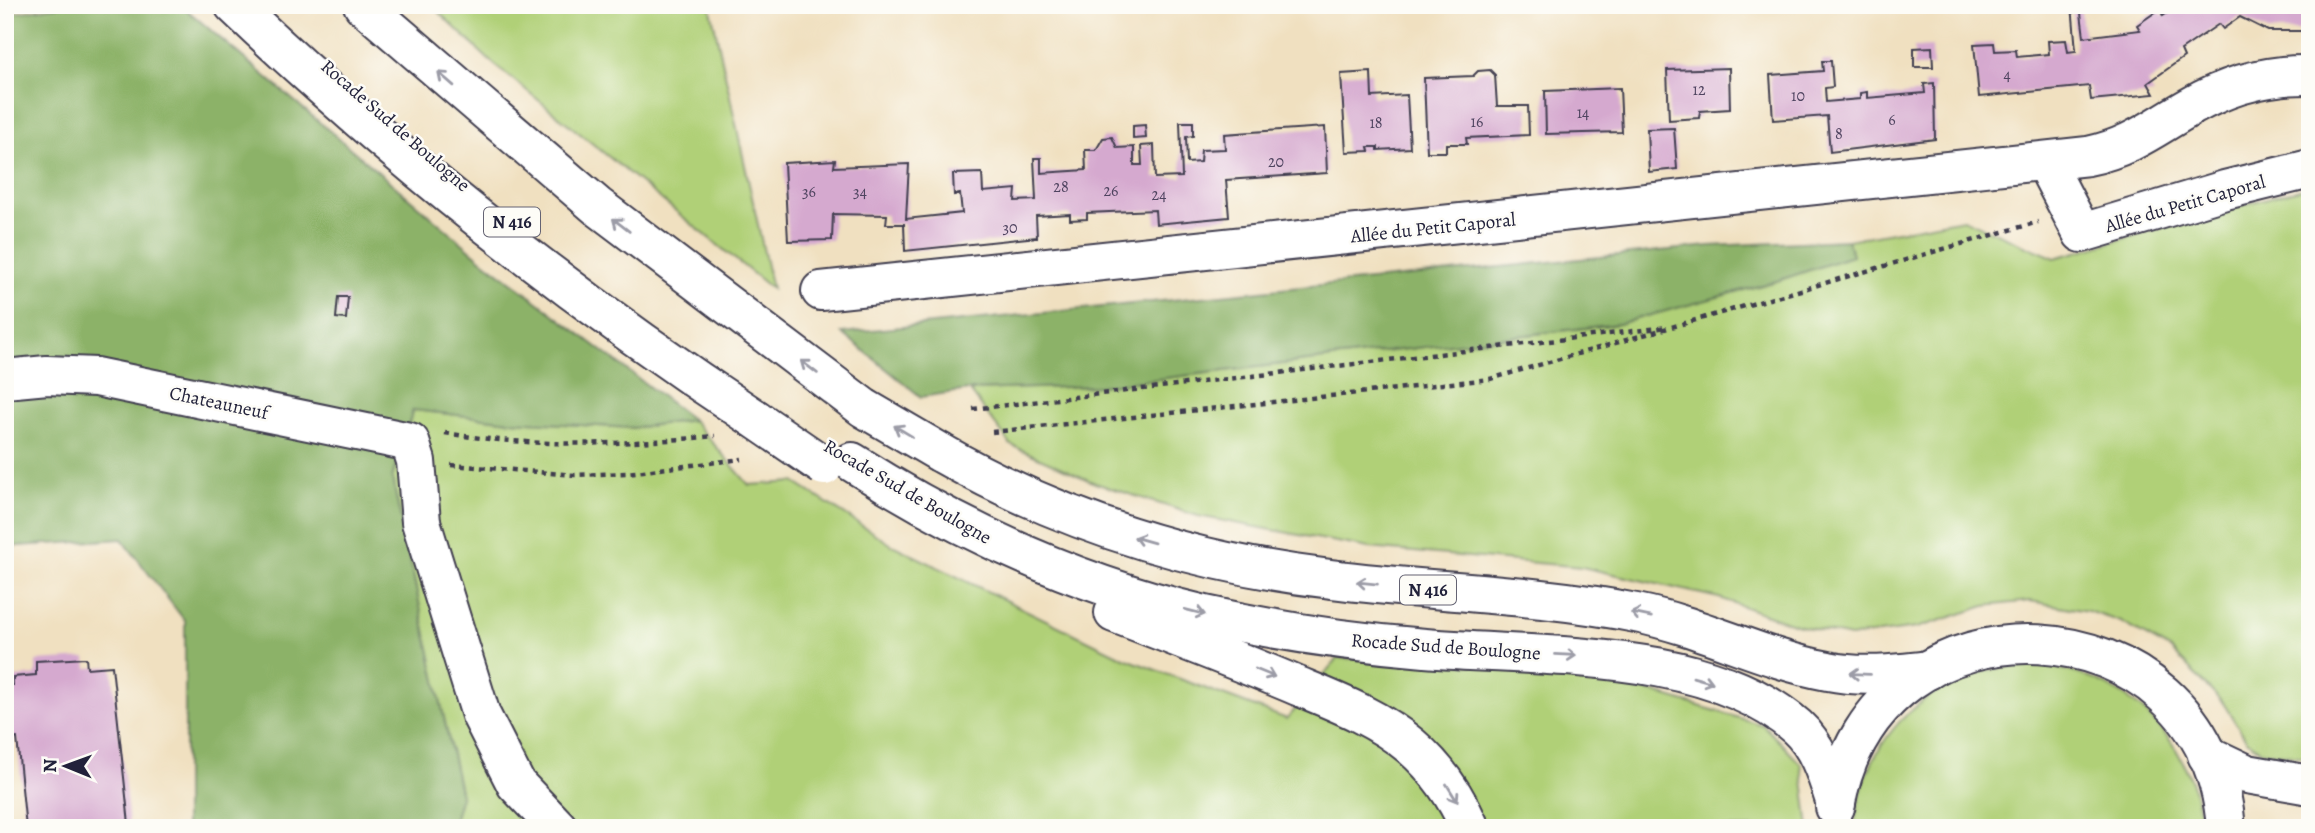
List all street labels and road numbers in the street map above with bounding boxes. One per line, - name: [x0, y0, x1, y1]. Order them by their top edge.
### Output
- street label: Rocade Sud de Boulogne: [315, 54, 476, 198]
- street label: Allée du Petit Caporal: [2101, 169, 2269, 240]
- street label: Allée du Petit Caporal: [1348, 206, 1517, 250]
- road number: N 416: [484, 208, 540, 236]
- street label: Chateauneuf: [167, 380, 273, 427]
- street label: Rocade Sud de Boulogne: [819, 433, 996, 551]
- road number: N 416: [1400, 576, 1456, 604]
- street label: Rocade Sud de Boulogne: [1350, 627, 1542, 667]

